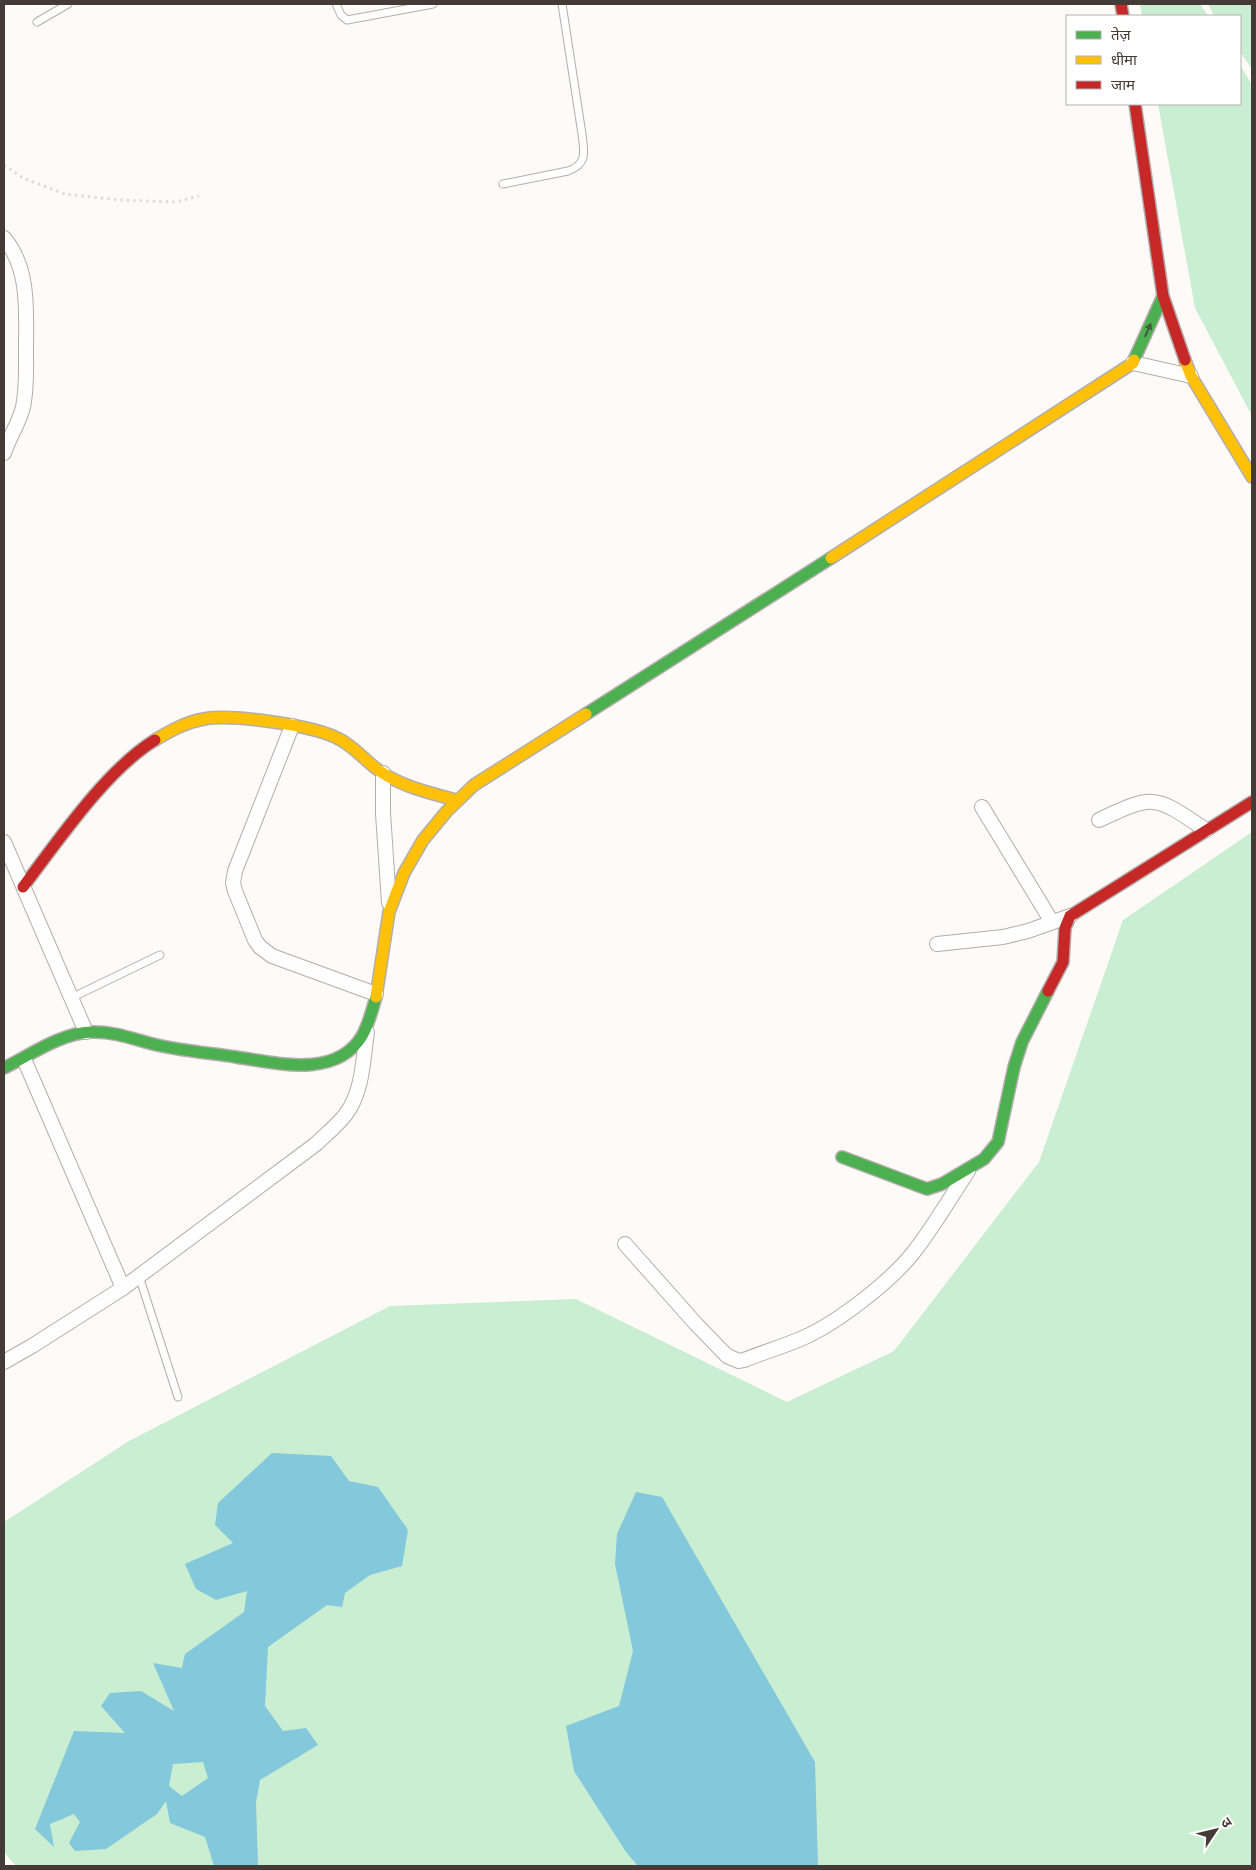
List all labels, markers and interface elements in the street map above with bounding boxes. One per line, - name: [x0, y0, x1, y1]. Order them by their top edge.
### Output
- legend: [1066, 15, 1241, 105]
- text: तेज़: [1111, 25, 1132, 44]
- text: धीमा: [1111, 50, 1138, 69]
- text: जाम: [1111, 75, 1136, 94]
- one-way arrow: [1144, 323, 1152, 337]
- north arrow: [1191, 1805, 1241, 1855]
- text: उ: [1217, 1814, 1237, 1832]

